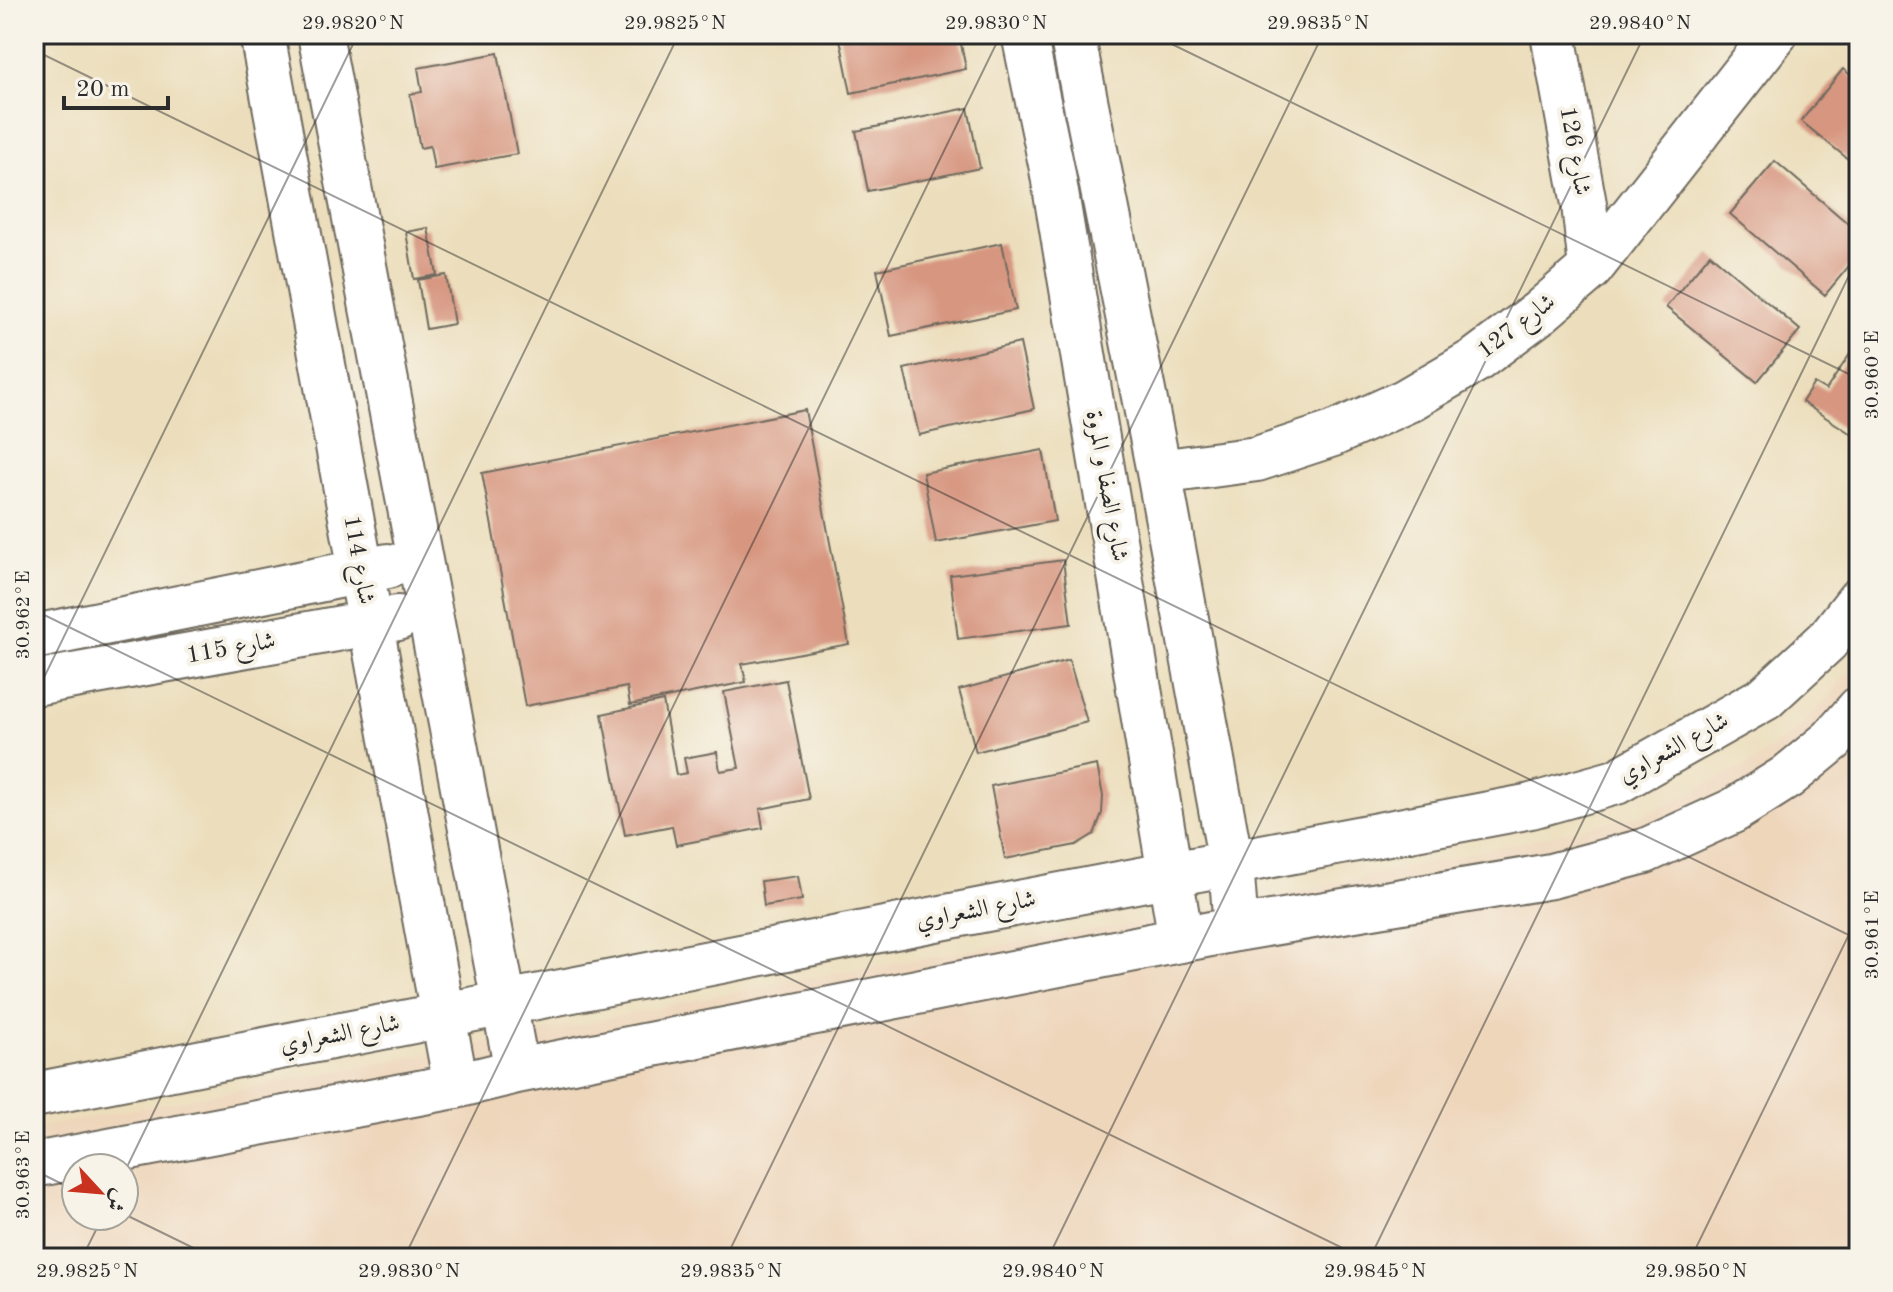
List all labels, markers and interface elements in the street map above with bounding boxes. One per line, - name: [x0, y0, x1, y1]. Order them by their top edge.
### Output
- text: 29.9820°N: [302, 14, 404, 34]
- text: 29.9825°N: [624, 14, 726, 34]
- text: 29.9830°N: [945, 14, 1047, 34]
- text: 29.9835°N: [1267, 14, 1369, 34]
- text: 29.9840°N: [1589, 14, 1691, 34]
- scale bar: [64, 60, 168, 110]
- text: 20 m: [76, 78, 130, 102]
- street label: شارع 126: [1548, 105, 1594, 199]
- street label: شارع 127: [1474, 290, 1564, 369]
- text: 30.960°E: [1863, 331, 1883, 420]
- street label: شارع الصفا و المروة: [1075, 409, 1131, 565]
- street label: شارع 114: [332, 514, 378, 608]
- text: 30.962°E: [14, 571, 34, 660]
- street label: شارع 115: [185, 629, 279, 675]
- street label: شارع الشعراوي: [1615, 709, 1736, 794]
- street label: شارع الشعراوي: [914, 888, 1039, 940]
- text: 30.961°E: [1863, 891, 1883, 980]
- street label: شارع الشعراوي: [278, 1012, 403, 1064]
- text: 30.963°E: [14, 1131, 34, 1220]
- north arrow: [60, 1152, 140, 1232]
- text: ش: [102, 1185, 131, 1215]
- text: 29.9825°N: [36, 1262, 138, 1282]
- text: 29.9830°N: [358, 1262, 460, 1282]
- text: 29.9835°N: [680, 1262, 782, 1282]
- text: 29.9840°N: [1002, 1262, 1104, 1282]
- text: 29.9845°N: [1324, 1262, 1426, 1282]
- text: 29.9850°N: [1645, 1262, 1747, 1282]

